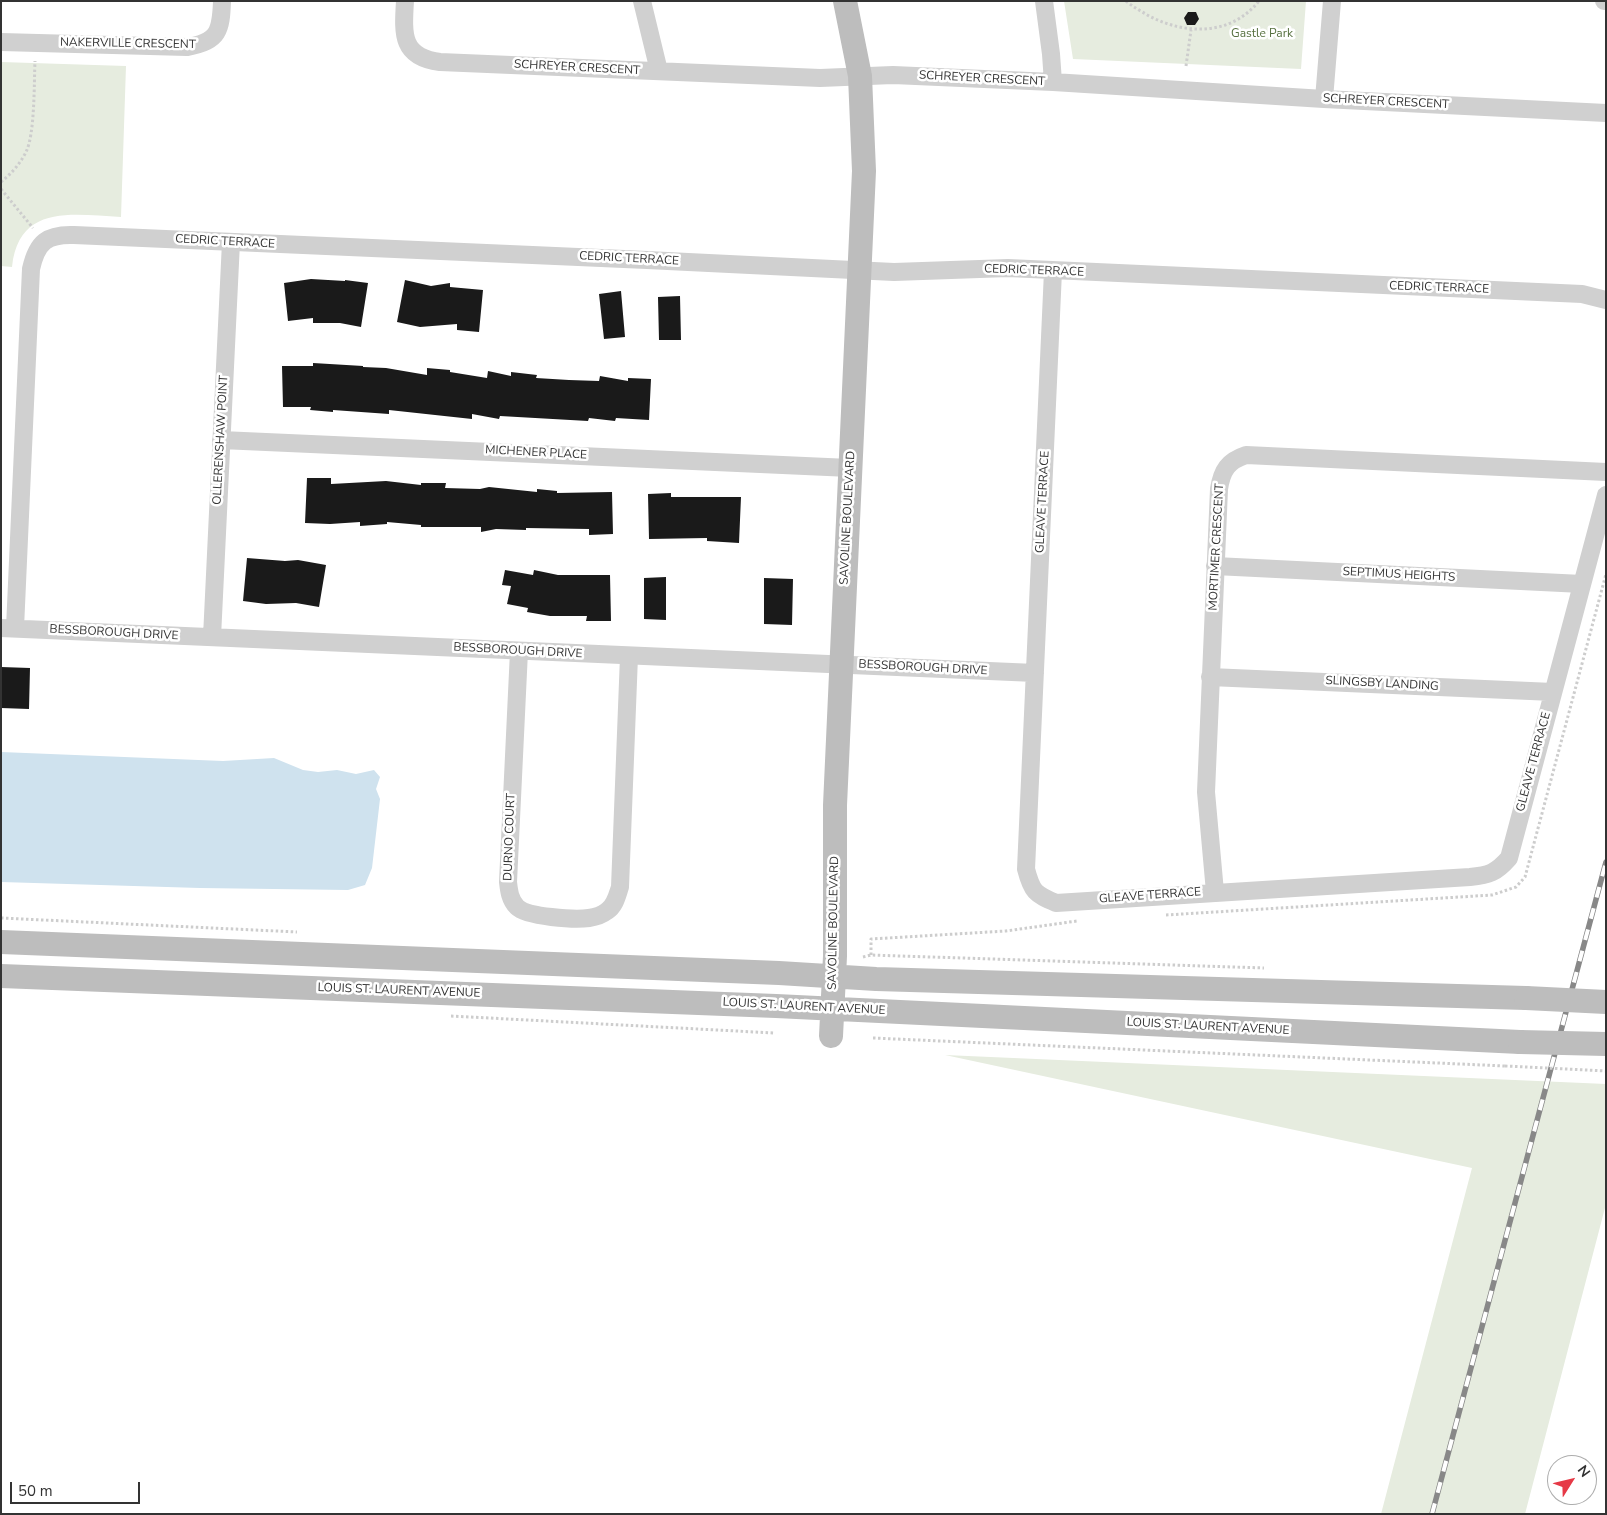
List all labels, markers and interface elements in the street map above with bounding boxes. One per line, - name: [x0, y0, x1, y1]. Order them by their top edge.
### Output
- park label: Gastle Park: [1231, 27, 1293, 41]
- street label: NAKERVILLE CRESCENT: [60, 36, 196, 52]
- street label: SCHREYER CRESCENT: [513, 57, 641, 79]
- street label: SCHREYER CRESCENT: [918, 68, 1046, 90]
- street label: SCHREYER CRESCENT: [1322, 91, 1450, 113]
- street label: CEDRIC TERRACE: [175, 232, 275, 252]
- street label: CEDRIC TERRACE: [579, 249, 679, 269]
- street label: CEDRIC TERRACE: [984, 262, 1084, 280]
- street label: CEDRIC TERRACE: [1389, 279, 1489, 297]
- street label: OLLERENSHAW POINT: [210, 375, 232, 505]
- street label: MICHENER PLACE: [485, 443, 587, 463]
- street label: SAVOLINE BOULEVARD: [837, 451, 859, 585]
- street label: GLEAVE TERRACE: [1033, 451, 1053, 553]
- street label: MORTIMER CRESCENT: [1206, 483, 1228, 611]
- street label: SEPTIMUS HEIGHTS: [1342, 565, 1456, 585]
- street label: BESSBOROUGH DRIVE: [49, 622, 179, 644]
- street label: BESSBOROUGH DRIVE: [453, 640, 583, 662]
- street label: BESSBOROUGH DRIVE: [858, 657, 988, 679]
- street label: SLINGSBY LANDING: [1325, 674, 1439, 694]
- street label: GLEAVE TERRACE: [1514, 711, 1554, 813]
- street label: DURNO COURT: [501, 793, 519, 881]
- street label: SAVOLINE BOULEVARD: [826, 856, 842, 990]
- street label: GLEAVE TERRACE: [1098, 885, 1202, 907]
- street label: LOUIS ST. LAURENT AVENUE: [317, 981, 481, 1001]
- street label: LOUIS ST. LAURENT AVENUE: [722, 996, 886, 1018]
- street label: LOUIS ST. LAURENT AVENUE: [1126, 1016, 1290, 1038]
- north arrow: [1547, 1455, 1597, 1505]
- text: N: [1573, 1462, 1594, 1481]
- scale bar: [12, 1472, 142, 1504]
- text: 50 m: [18, 1481, 53, 1501]

